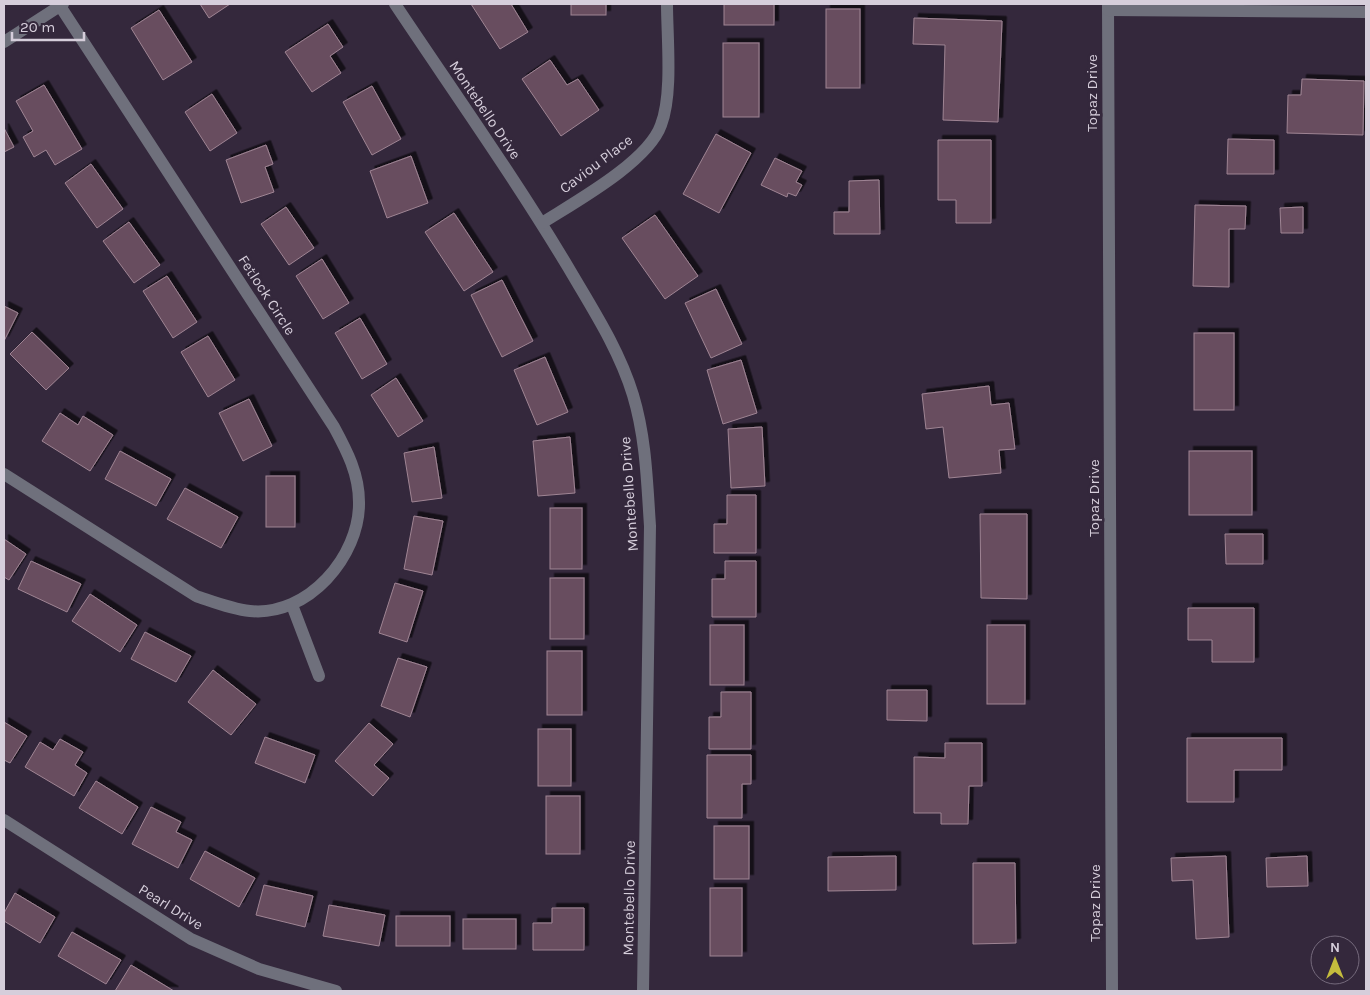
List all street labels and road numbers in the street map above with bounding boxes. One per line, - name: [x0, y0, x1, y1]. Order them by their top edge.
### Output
- street label: Topaz Drive: [1083, 54, 1101, 132]
- street label: Montebello Drive: [445, 57, 525, 163]
- street label: Caviou Place: [556, 131, 636, 197]
- street label: Fetlock Circle: [234, 252, 300, 338]
- street label: Montebello Drive: [616, 436, 642, 552]
- street label: Topaz Drive: [1085, 459, 1103, 537]
- street label: Montebello Drive: [619, 840, 639, 956]
- street label: Topaz Drive: [1086, 864, 1104, 942]
- street label: Pearl Drive: [135, 880, 207, 934]

